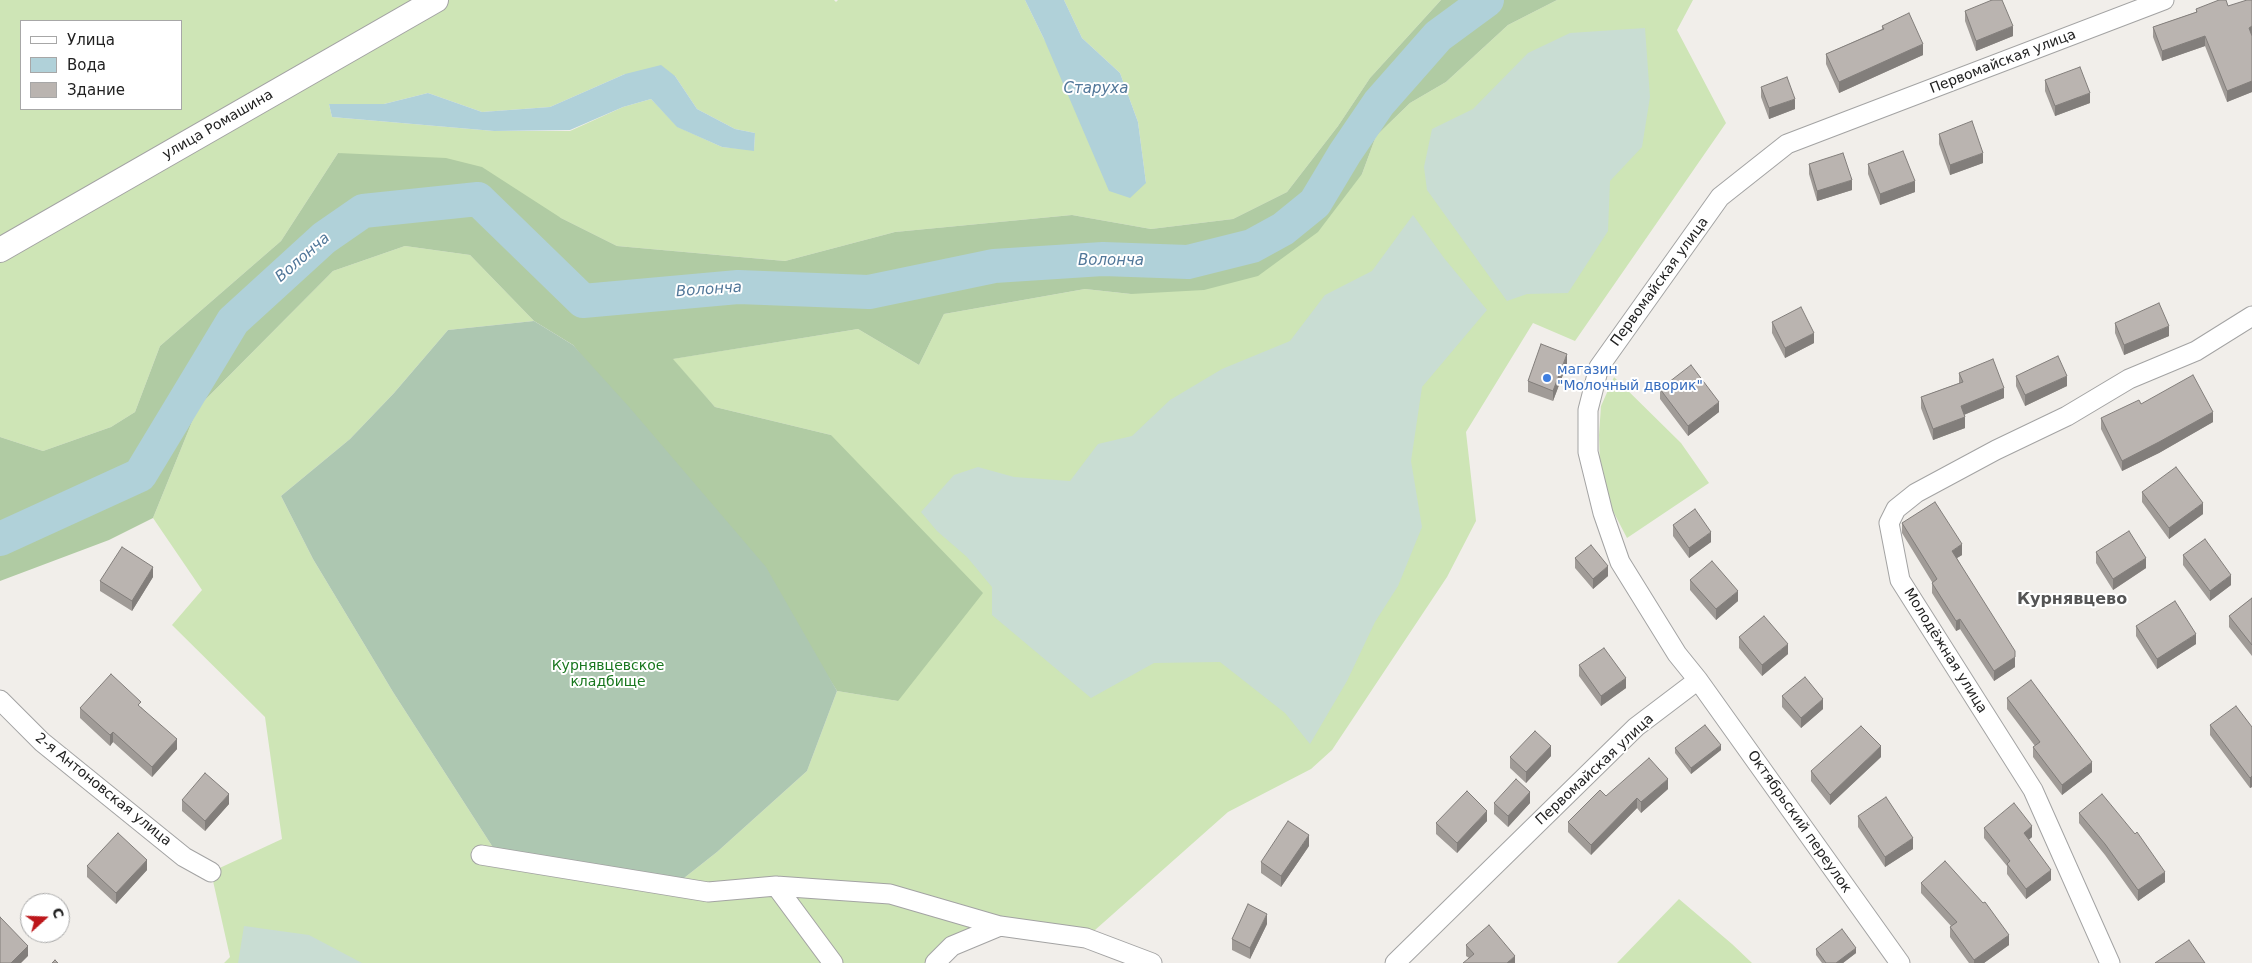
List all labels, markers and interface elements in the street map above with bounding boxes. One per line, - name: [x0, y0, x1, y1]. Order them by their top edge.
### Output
- legend: [20, 20, 182, 110]
- street label: Первомайская улица: [1928, 26, 2078, 98]
- text: Улица: [67, 31, 115, 49]
- text: Вода: [67, 56, 106, 74]
- water label: Старуха: [1064, 80, 1128, 98]
- text: Здание: [67, 81, 125, 99]
- street label: улица Ромашина: [160, 87, 276, 163]
- street label: Первомайская улица: [1608, 214, 1712, 350]
- water label: Волонча: [272, 230, 334, 286]
- water label: Волонча: [1078, 252, 1144, 270]
- water label: Волонча: [675, 279, 743, 301]
- place label: магазин "Молочный дворик": [1557, 362, 1703, 394]
- marker: магазин "Молочный дворик": [1541, 372, 1553, 384]
- street label: Молодёжная улица: [1900, 585, 1990, 717]
- district label: Курнявцево: [2017, 590, 2127, 610]
- park label: Курнявцевское кладбище: [552, 658, 664, 690]
- street label: Первомайская улица: [1533, 711, 1657, 829]
- street label: 2-я Антоновская улица: [32, 730, 174, 850]
- street label: Октябрьский переулок: [1743, 747, 1855, 897]
- north arrow: [20, 893, 70, 943]
- text: С: [49, 906, 67, 921]

